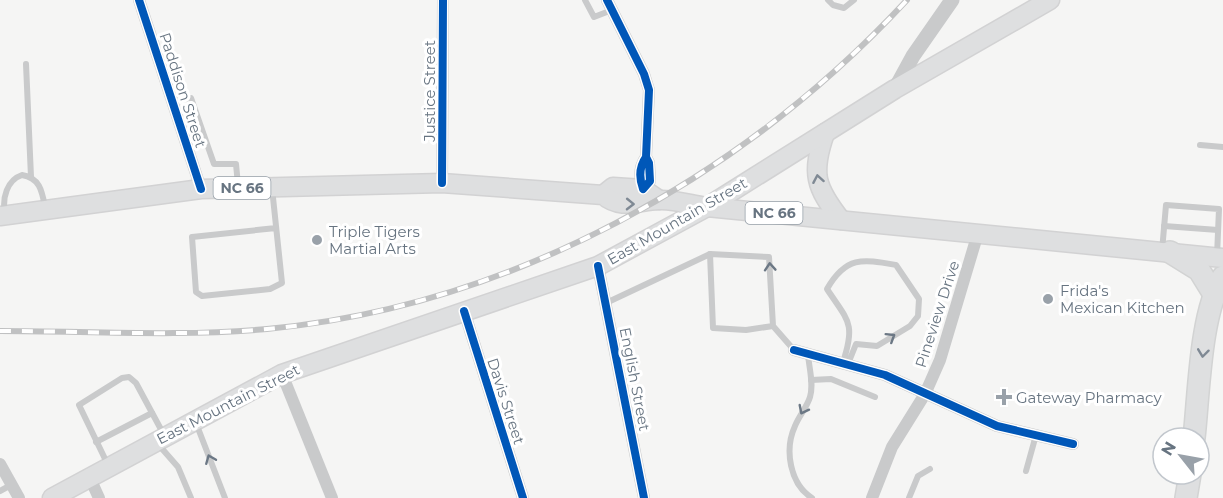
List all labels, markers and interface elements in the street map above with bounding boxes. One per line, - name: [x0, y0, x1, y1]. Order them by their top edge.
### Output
- street label: Paddison Street: [155, 30, 211, 150]
- street label: Justice Street: [420, 40, 439, 143]
- street label: East Mountain Street: [604, 173, 750, 269]
- one-way arrow: [812, 174, 825, 184]
- road number: NC 66: [214, 177, 270, 199]
- one-way arrow: [625, 197, 634, 210]
- road number: NC 66: [746, 202, 802, 224]
- place label: Triple Tigers Martial Arts: [329, 222, 420, 258]
- marker: Triple Tigers Martial Arts: [310, 233, 324, 247]
- street label: Pineview Drive: [911, 258, 963, 370]
- one-way arrow: [763, 263, 776, 272]
- place label: Frida's Mexican Kitchen: [1060, 281, 1185, 317]
- marker: Frida's Mexican Kitchen: [1041, 292, 1055, 306]
- street label: English Street: [616, 326, 654, 432]
- one-way arrow: [885, 333, 895, 345]
- one-way arrow: [1197, 349, 1210, 358]
- street label: Davis Street: [483, 355, 529, 447]
- street label: East Mountain Street: [153, 360, 303, 448]
- place label: Gateway Pharmacy: [1016, 388, 1162, 407]
- marker: Gateway Pharmacy: [997, 390, 1011, 404]
- one-way arrow: [799, 404, 811, 415]
- north arrow: [1151, 426, 1211, 486]
- text: N: [1157, 438, 1180, 459]
- one-way arrow: [205, 454, 217, 465]

